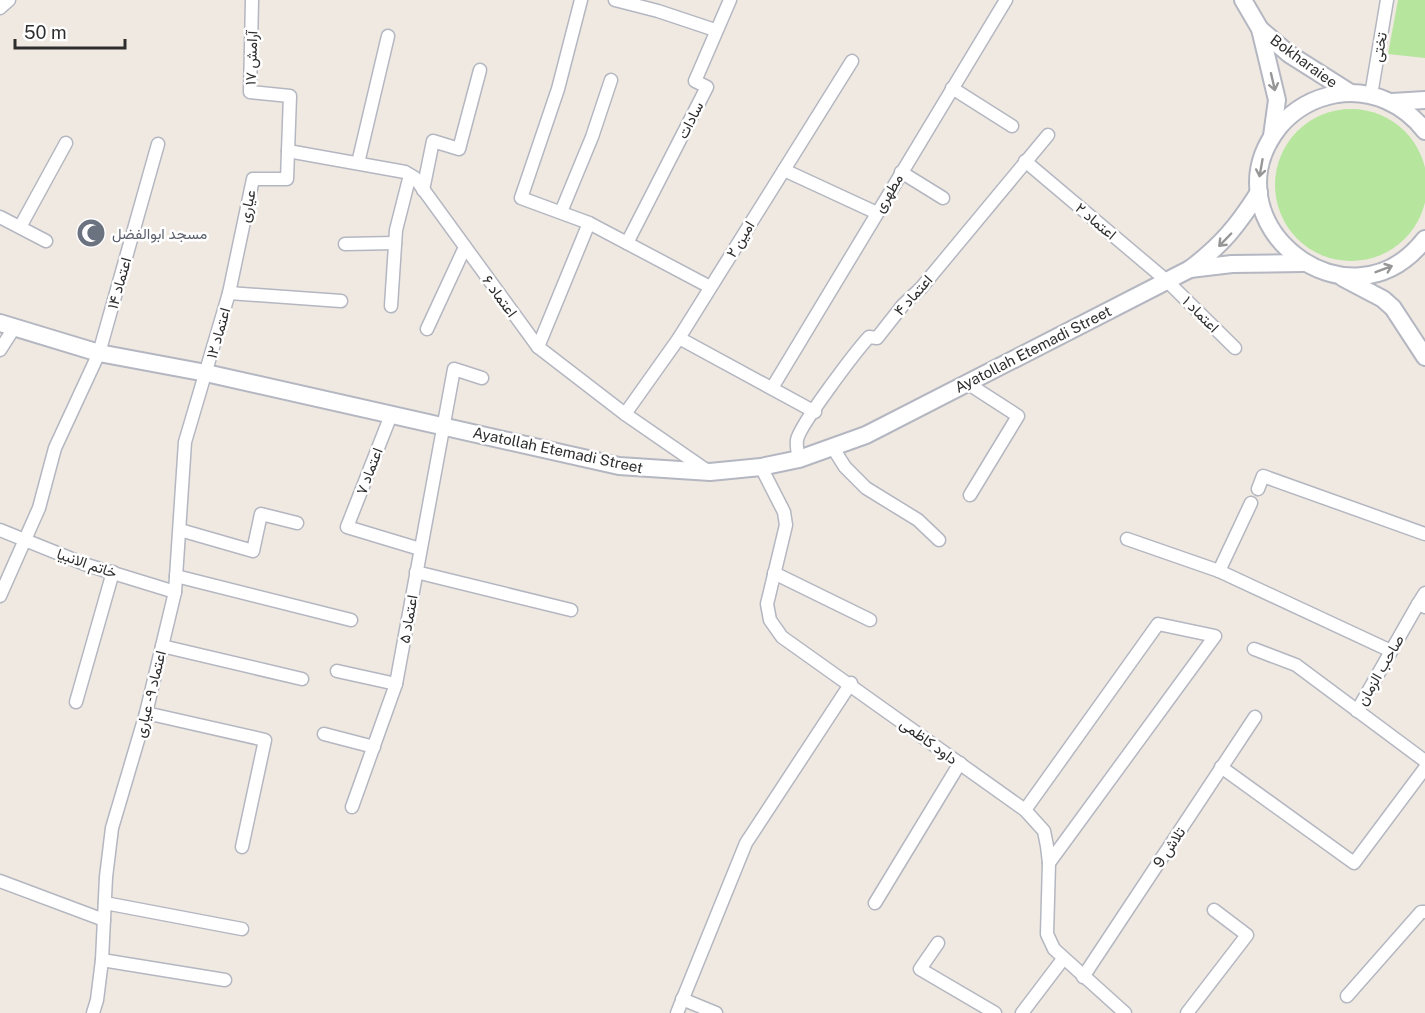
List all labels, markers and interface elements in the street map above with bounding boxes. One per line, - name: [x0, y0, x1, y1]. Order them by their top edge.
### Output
- scale bar: [15, 12, 124, 50]
- text: 50 m: [24, 22, 67, 43]
- street label: آرامش ۱۷: [242, 29, 262, 86]
- street label: تختی: [1368, 30, 1392, 64]
- street label: Bokharaiee: [1267, 31, 1341, 91]
- one-way arrow: [1268, 72, 1279, 91]
- street label: سادات: [673, 98, 707, 141]
- one-way arrow: [1255, 158, 1266, 178]
- street label: مطهری: [870, 171, 908, 216]
- street label: عیاری: [235, 188, 261, 224]
- street label: اعتماد ۲: [1072, 199, 1120, 243]
- mosque icon: مسجد ابوالفضل: [75, 217, 107, 249]
- street label: امین ۲: [722, 218, 759, 261]
- place label: مسجد ابوالفضل: [112, 225, 207, 243]
- one-way arrow: [1218, 232, 1232, 247]
- street label: اعتماد ۱۴: [104, 255, 134, 311]
- one-way arrow: [1374, 263, 1393, 274]
- street label: اعتماد ۴: [890, 271, 936, 319]
- street label: اعتماد ۶: [479, 272, 521, 320]
- street label: اعتماد ۱: [1179, 292, 1223, 336]
- street label: Ayatollah Etemadi Street: [952, 302, 1114, 396]
- street label: اعتماد ۱۲: [203, 306, 233, 360]
- street label: Ayatollah Etemadi Street: [471, 424, 645, 476]
- street label: اعتماد ۷: [352, 445, 386, 497]
- street label: خاتم الانبیا: [54, 545, 119, 583]
- street label: اعتماد ۵: [395, 593, 421, 645]
- street label: صاحب الزمان: [1353, 632, 1408, 709]
- street label: اعتماد ۹ - عیاری: [131, 649, 171, 740]
- street label: داود کاظمی: [896, 714, 961, 769]
- street label: تلاش 9: [1149, 824, 1190, 871]

